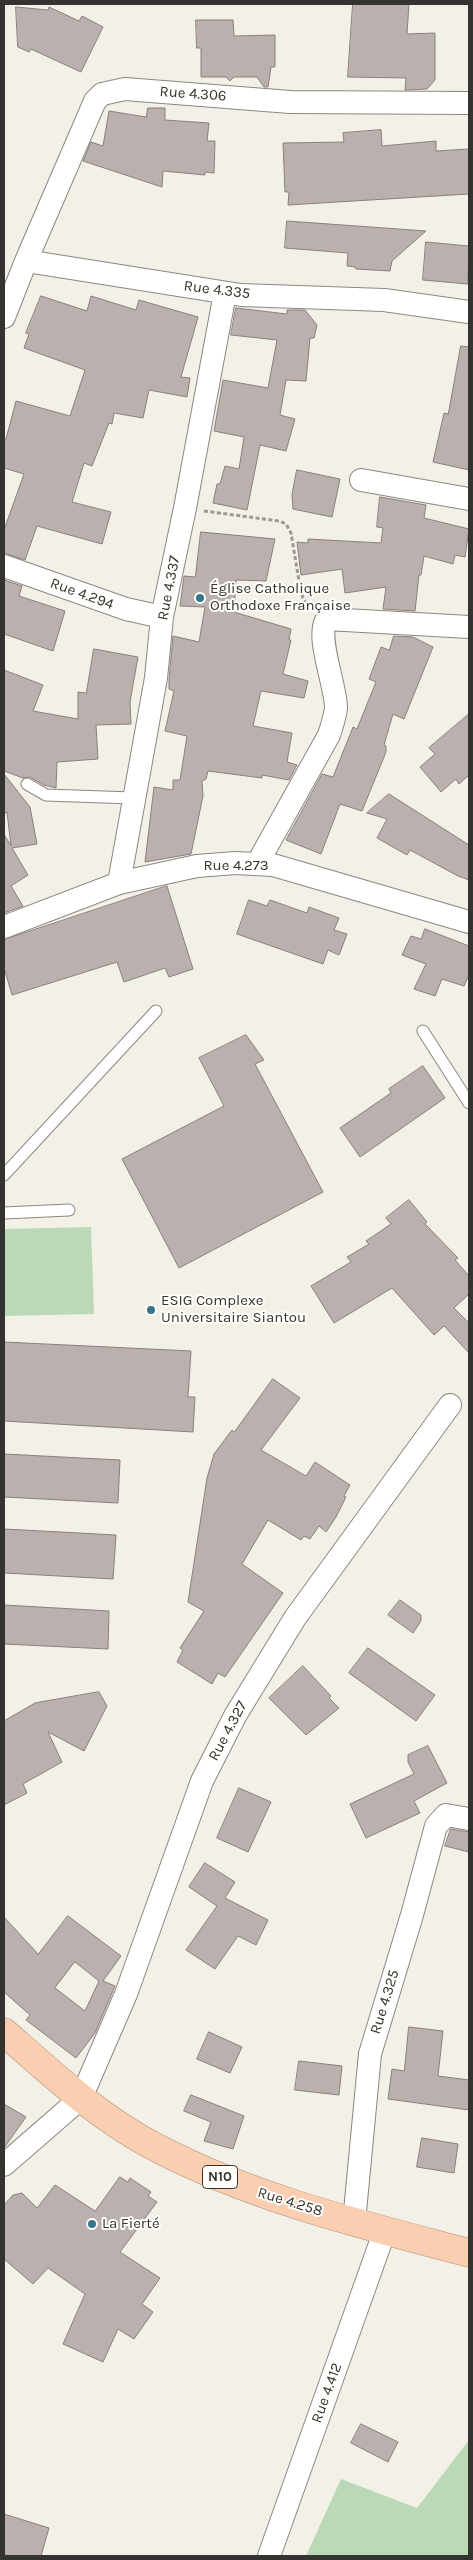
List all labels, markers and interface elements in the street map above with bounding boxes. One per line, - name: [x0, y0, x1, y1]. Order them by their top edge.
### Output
- street label: Rue 4.306: [159, 83, 227, 105]
- street label: Rue 4.335: [183, 277, 251, 303]
- street label: Rue 4.337: [154, 554, 184, 622]
- street label: Rue 4.294: [48, 574, 116, 614]
- place label: Église Catholique Orthodoxe Française: [210, 580, 351, 615]
- marker: Église Catholique Orthodoxe Française: [194, 592, 206, 604]
- street label: Rue 4.273: [203, 857, 269, 875]
- place label: ESIG Complexe Universitaire Siantou: [161, 1292, 306, 1327]
- marker: ESIG Complexe Universitaire Siantou: [145, 1304, 157, 1316]
- street label: Rue 4.327: [205, 1698, 251, 1764]
- street label: Rue 4.325: [367, 1968, 403, 2036]
- road number: N10: [202, 2166, 238, 2188]
- street label: Rue 4.258: [255, 2184, 325, 2220]
- place label: La Fierté: [102, 2215, 160, 2233]
- marker: La Fierté: [86, 2218, 98, 2230]
- street label: Rue 4.412: [308, 2361, 346, 2425]

